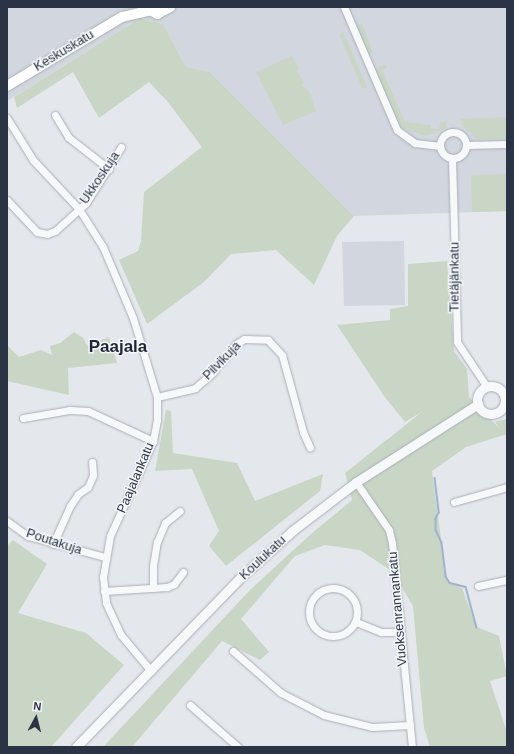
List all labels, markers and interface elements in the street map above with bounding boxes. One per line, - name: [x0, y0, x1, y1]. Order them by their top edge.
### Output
- street label: Keskuskatu: [31, 27, 97, 75]
- street label: Ukkoskuja: [77, 149, 123, 207]
- street label: Tietäjänkatu: [447, 242, 463, 312]
- district label: Paajala: [89, 337, 147, 357]
- street label: Pilvikuja: [200, 338, 244, 384]
- street label: Paajalankatu: [114, 440, 158, 516]
- street label: Poutakuja: [24, 526, 84, 558]
- street label: Koulukatu: [237, 533, 289, 583]
- street label: Vuoksenrannankatu: [385, 551, 411, 667]
- north arrow: [16, 698, 56, 738]
- text: N: [33, 700, 42, 713]

